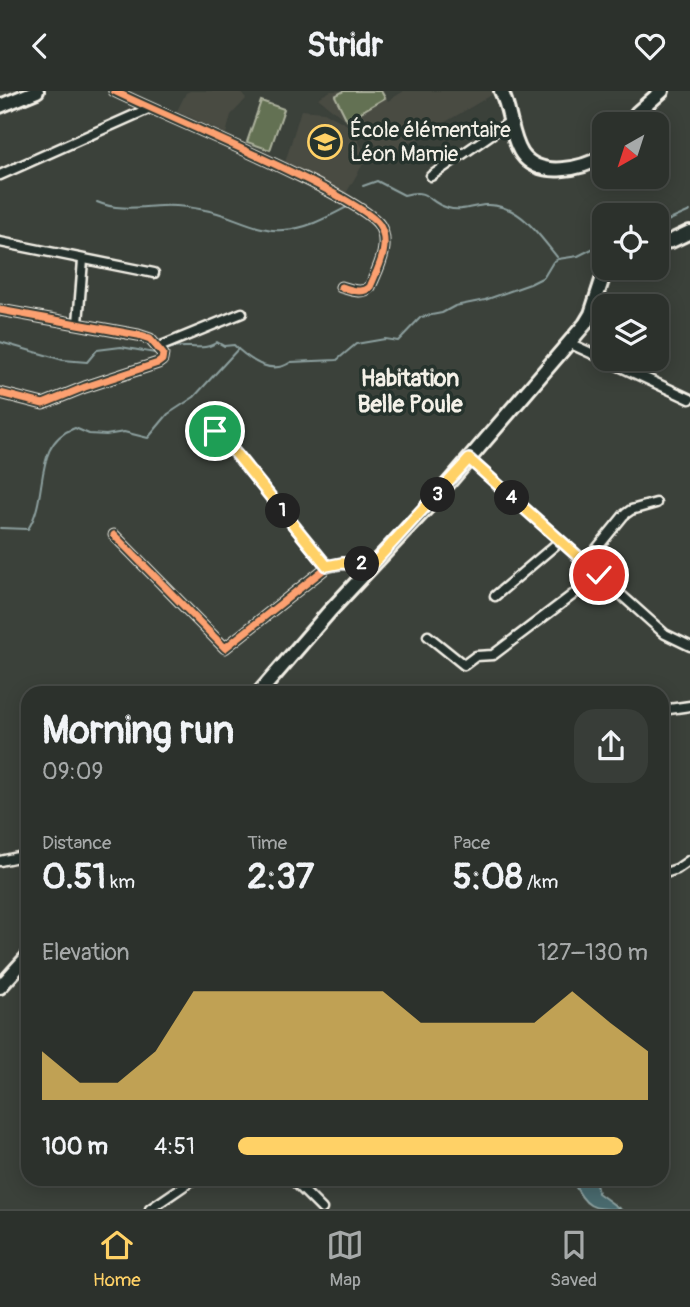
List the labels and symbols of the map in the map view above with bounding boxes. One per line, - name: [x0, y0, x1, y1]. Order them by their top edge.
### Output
- north arrow: [592, 112, 668, 189]
- place label: École élémentaire Léon Mamie: [350, 117, 511, 168]
- school or university icon: École élémentaire Léon Mamie: [306, 123, 344, 161]
- district label: Habitation Belle Poule: [357, 364, 463, 419]
- pin: [185, 401, 245, 461]
- pin: 3: [420, 477, 456, 513]
- pin: 4: [494, 481, 530, 515]
- pin: 1: [266, 493, 300, 529]
- pin: [569, 545, 629, 605]
- pin: 2: [344, 547, 380, 581]

